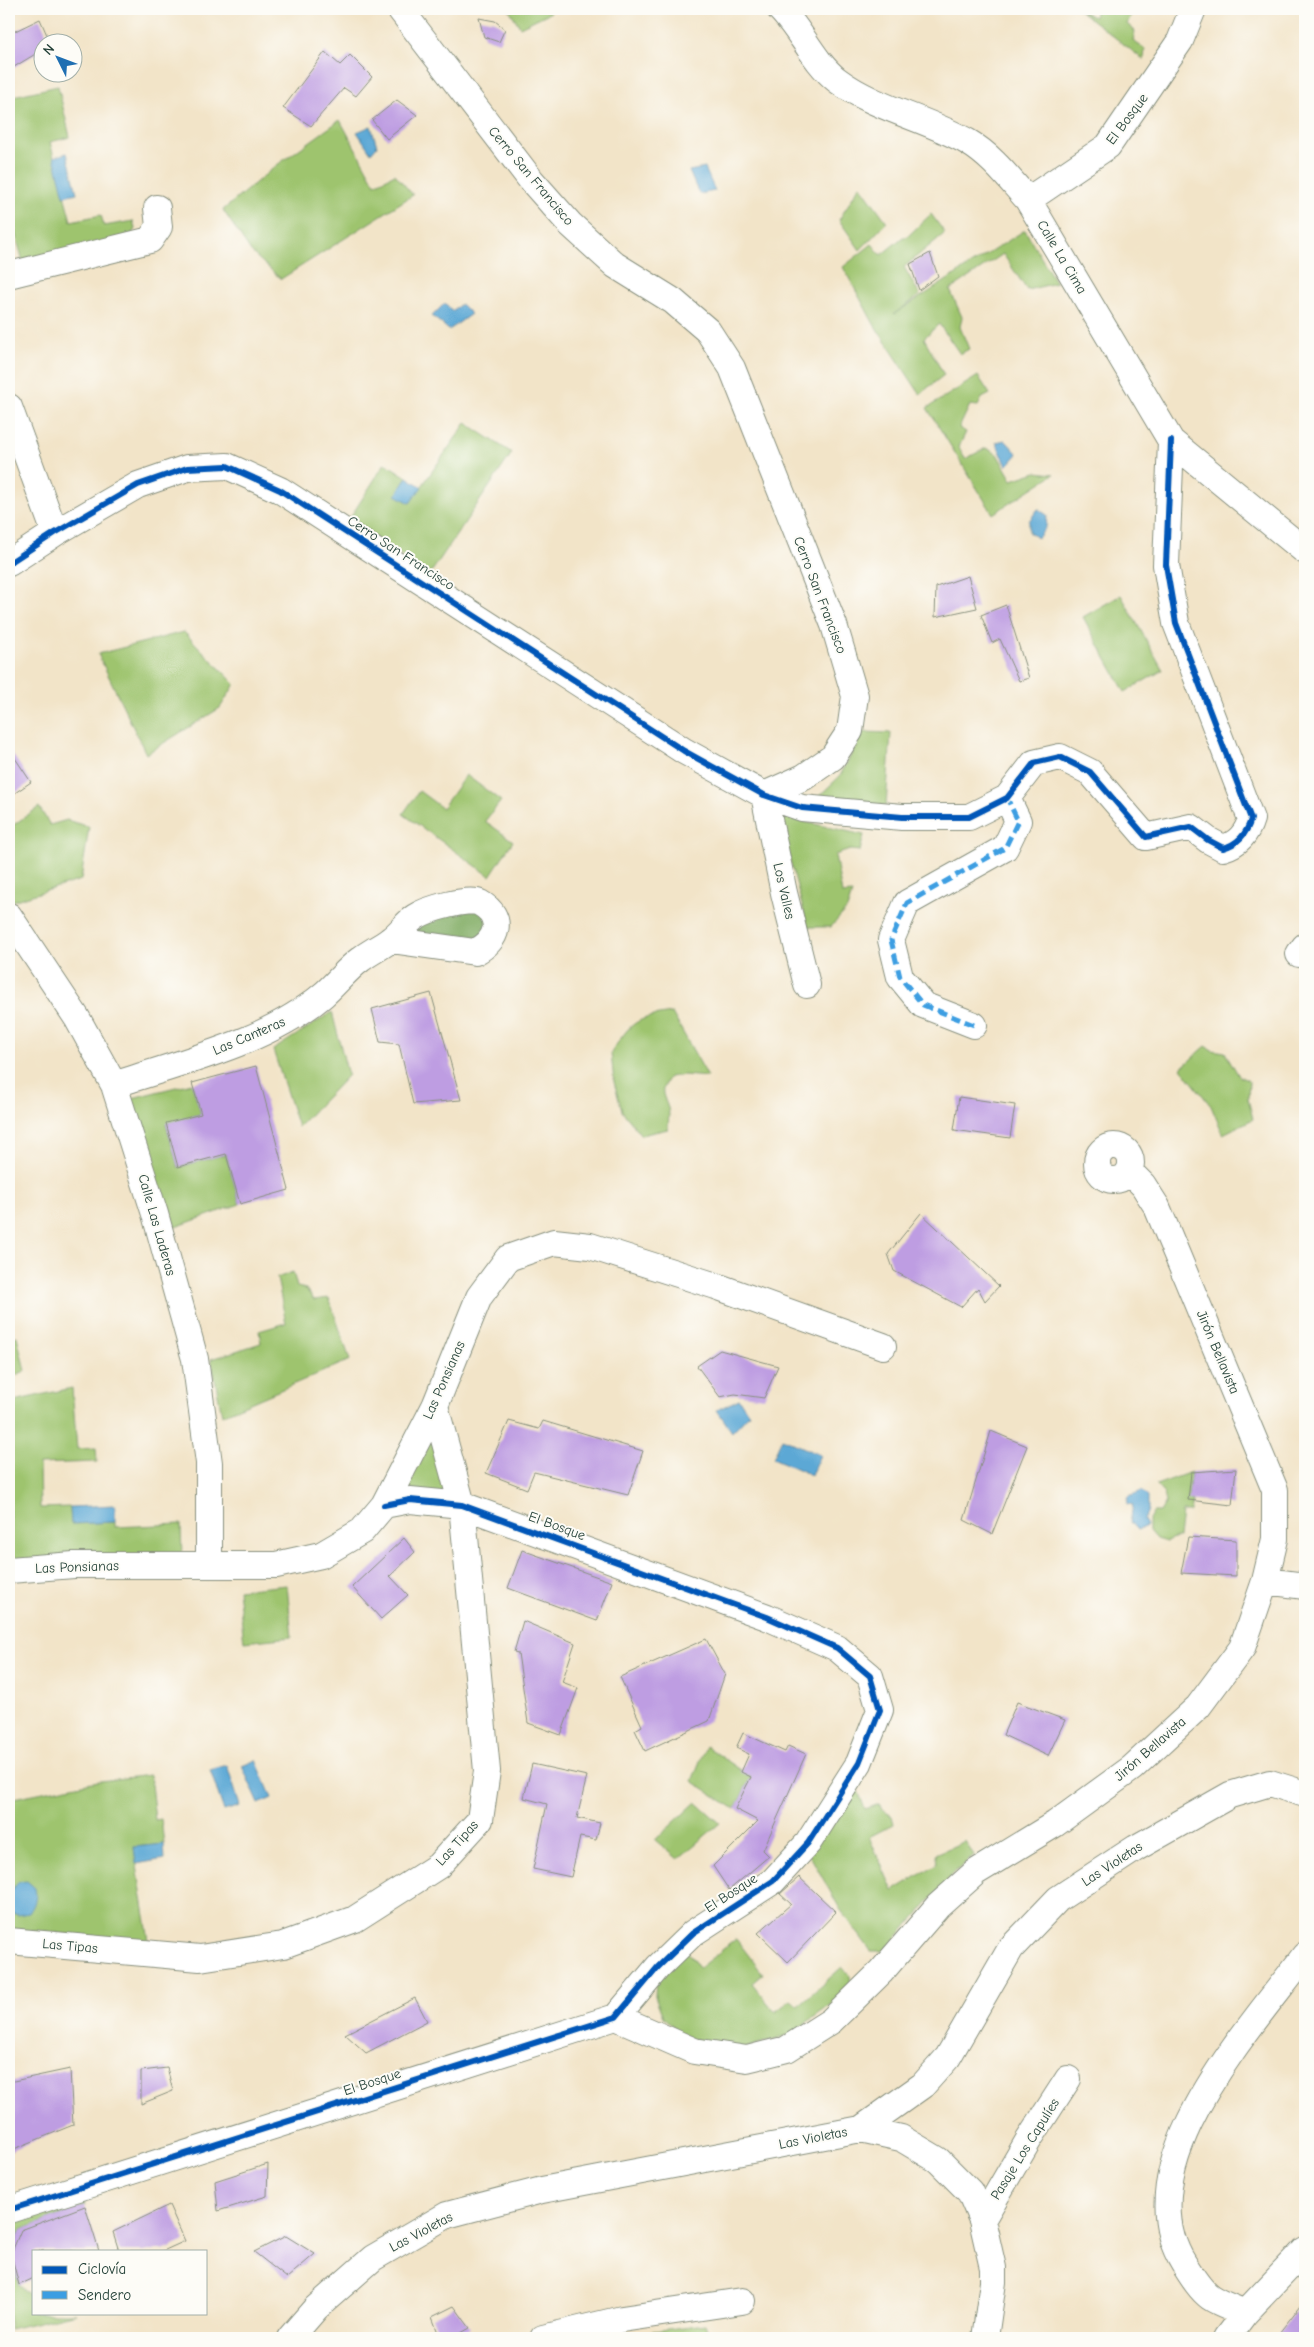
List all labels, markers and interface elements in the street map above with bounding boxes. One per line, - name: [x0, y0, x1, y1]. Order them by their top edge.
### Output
- north arrow: [32, 32, 82, 82]
- text: N: [39, 41, 58, 59]
- street label: El Bosque: [1102, 90, 1152, 148]
- street label: Cerro San Francisco: [485, 123, 577, 229]
- street label: Calle La Cima: [1033, 217, 1091, 297]
- street label: Cerro San Francisco: [344, 512, 458, 594]
- street label: Cerro San Francisco: [790, 534, 850, 656]
- street label: Los Valles: [769, 861, 799, 921]
- street label: Las Canteras: [210, 1013, 288, 1059]
- street label: Calle Las Laderas: [134, 1172, 180, 1278]
- street label: Jirón Bellavista: [1193, 1308, 1243, 1396]
- street label: Las Ponsianas: [419, 1338, 469, 1422]
- street label: El Bosque: [526, 1508, 588, 1544]
- street label: Las Ponsianas: [35, 1557, 119, 1577]
- street label: Jirón Bellavista: [1111, 1713, 1189, 1785]
- street label: Las Tipas: [432, 1817, 482, 1869]
- street label: Las Violetas: [1078, 1838, 1146, 1890]
- street label: El Bosque: [701, 1870, 761, 1916]
- street label: Las Tipas: [42, 1935, 99, 1957]
- street label: El Bosque: [341, 2065, 403, 2099]
- street label: Pasaje Los Capulíes: [987, 2095, 1063, 2203]
- street label: Las Violetas: [777, 2123, 849, 2153]
- street label: Las Violetas: [386, 2208, 456, 2256]
- legend: [32, 2250, 208, 2314]
- text: Ciclovía: [78, 2260, 126, 2278]
- text: Sendero: [78, 2286, 131, 2304]

